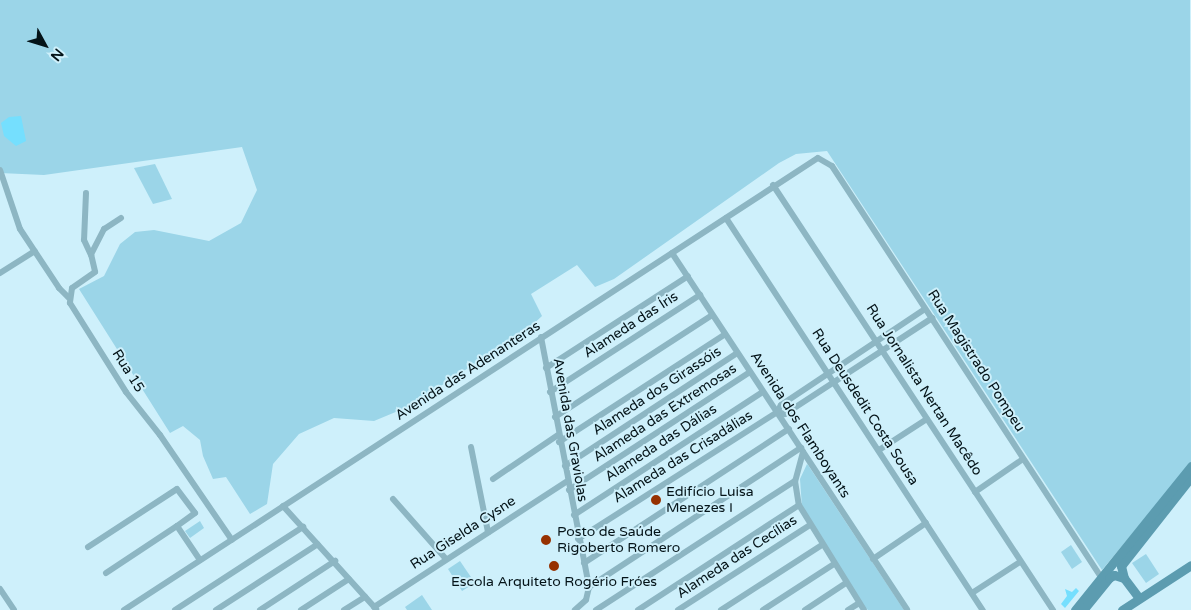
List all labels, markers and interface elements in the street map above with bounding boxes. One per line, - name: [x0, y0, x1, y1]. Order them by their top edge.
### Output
- north arrow: [20, 20, 70, 70]
- text: N: [47, 45, 67, 64]
- street label: Rua Magistrado Pompeu: [924, 287, 1028, 435]
- street label: Alameda das Íris: [581, 288, 681, 362]
- street label: Rua Jornalista Nertan Macêdo: [862, 301, 986, 479]
- street label: Avenida das Adenanteras: [392, 318, 544, 424]
- street label: Rua Deusdedit Costa Sousa: [808, 326, 922, 488]
- street label: Alameda dos Girassóis: [590, 343, 724, 439]
- street label: Rua 15: [108, 346, 148, 396]
- street label: Avenida dos Flamboyants: [746, 349, 854, 501]
- street label: Avenida das Graviolas: [549, 357, 591, 503]
- street label: Alameda das Extremosas: [590, 360, 740, 466]
- street label: Alameda das Dálias: [602, 401, 720, 485]
- street label: Alameda das Crisadálias: [610, 407, 756, 507]
- place label: Edifício Luisa Menezes I: [666, 484, 754, 516]
- street label: Rua Giselda Cysne: [407, 493, 519, 573]
- marker: Edifício Luisa Menezes I: [650, 494, 662, 506]
- street label: Alameda das Cecílias: [674, 512, 800, 602]
- place label: Posto de Saúde Rigoberto Romero: [557, 524, 680, 556]
- marker: Posto de Saúde Rigoberto Romero: [539, 533, 553, 547]
- marker: Escola Arquiteto Rogério Fróes: [548, 560, 560, 572]
- place label: Escola Arquiteto Rogério Fróes: [451, 574, 657, 590]

